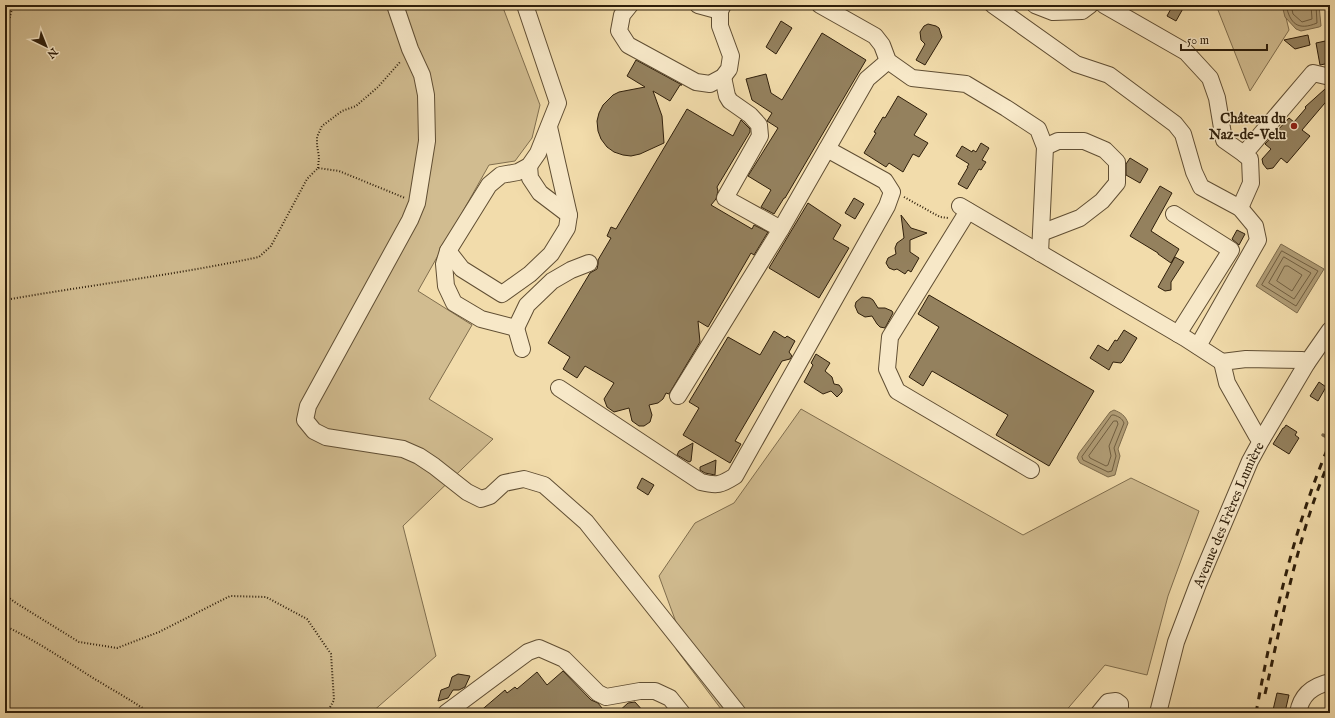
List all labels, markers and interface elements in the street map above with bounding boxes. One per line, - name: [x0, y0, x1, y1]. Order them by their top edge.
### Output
- north arrow: [26, 26, 66, 66]
- scale bar: [1181, 26, 1267, 52]
- text: 50 m: [1187, 33, 1209, 48]
- text: N: [44, 44, 61, 61]
- place label: Château du Naz-de-Velu: [1208, 110, 1287, 144]
- marker: Château du Naz-de-Velu: [1289, 121, 1299, 131]
- street label: Avenue des Frères Lumière: [1189, 438, 1269, 592]

